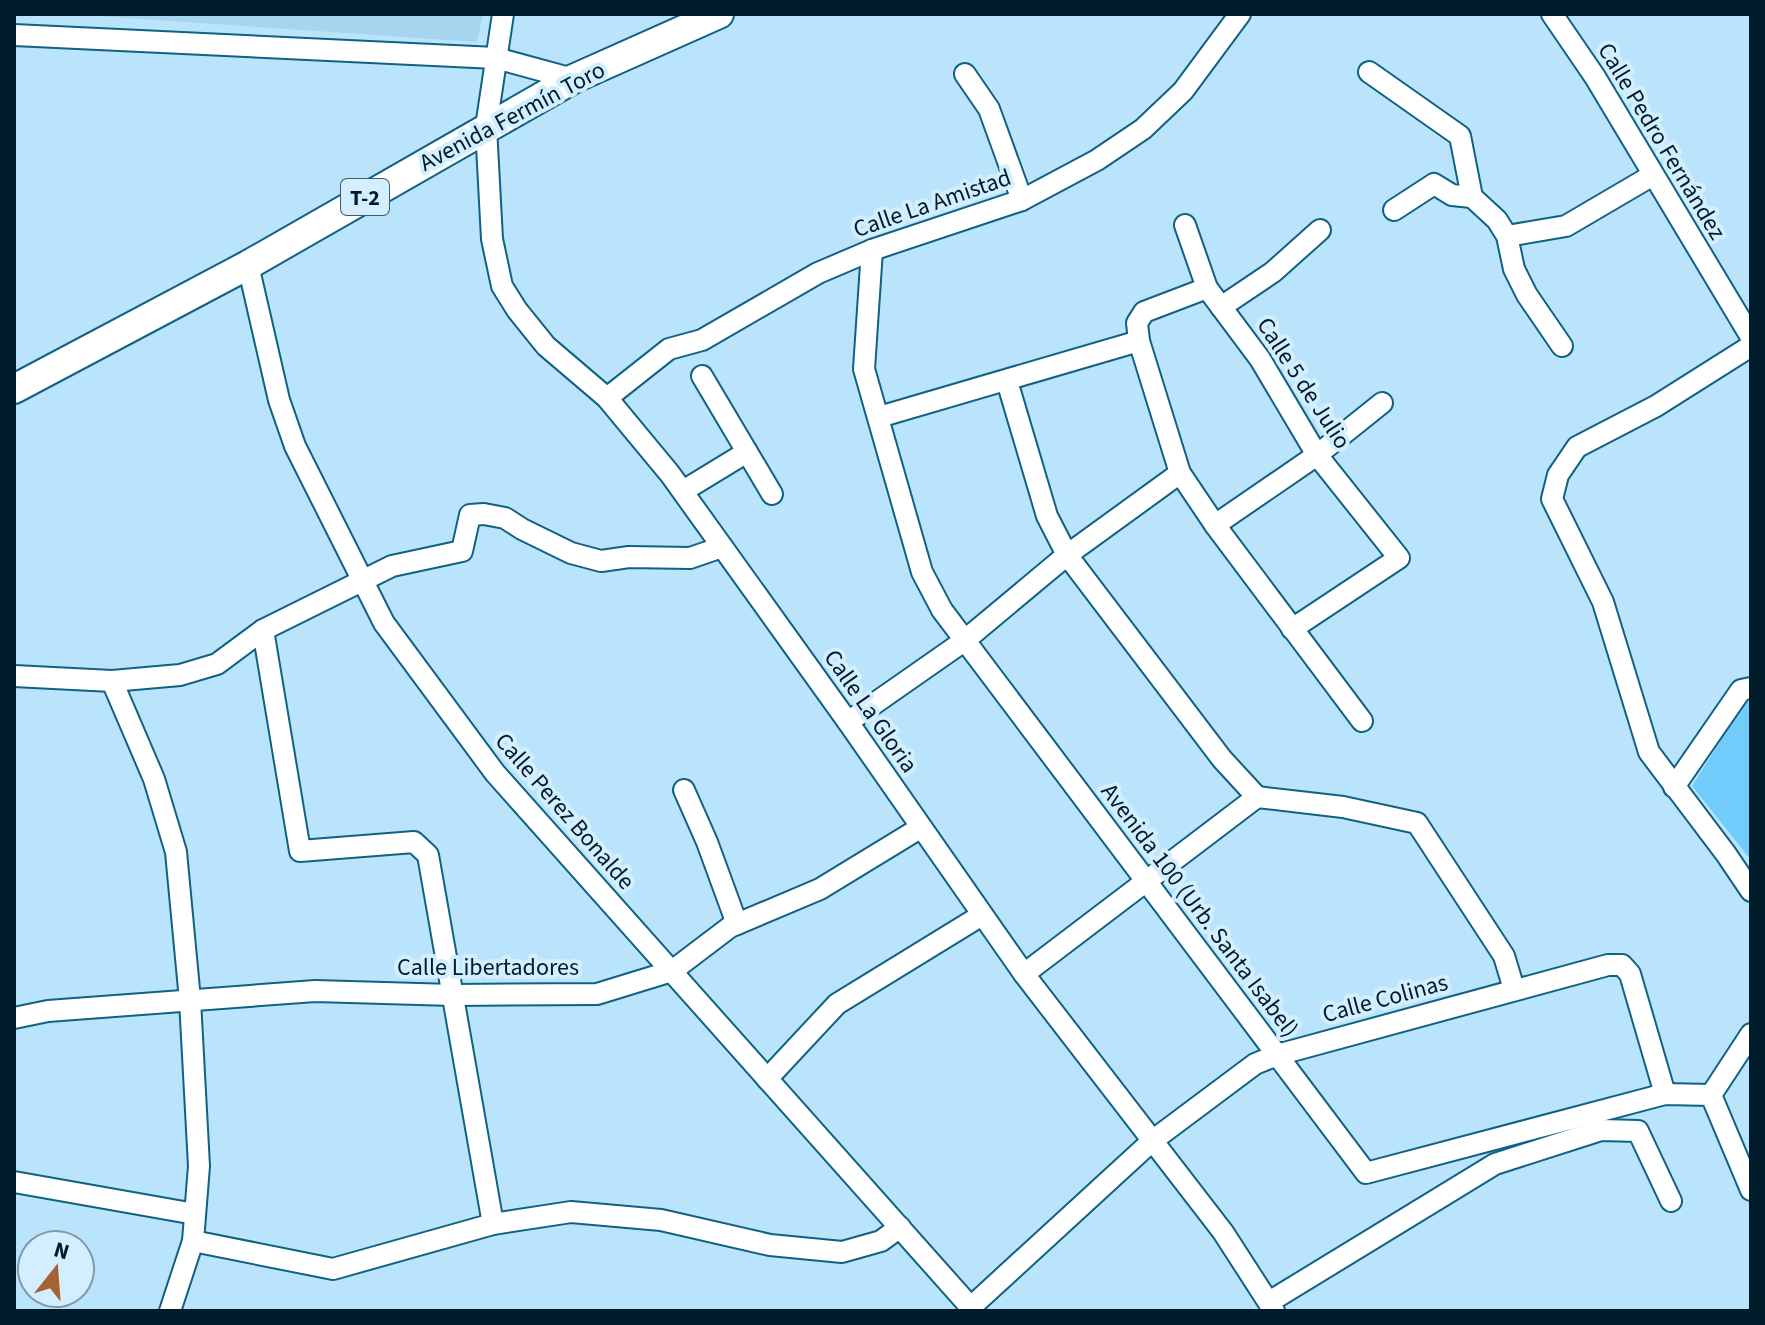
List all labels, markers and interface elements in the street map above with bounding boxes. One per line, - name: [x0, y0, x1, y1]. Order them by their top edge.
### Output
- street label: Calle Pedro Fernández: [1589, 36, 1734, 246]
- street label: Avenida Fermín Toro: [413, 53, 611, 180]
- street label: Calle La Amistad: [849, 160, 1016, 247]
- road number: T-2: [341, 179, 389, 215]
- street label: Calle 5 de Julio: [1248, 310, 1359, 456]
- street label: Calle La Gloria: [815, 642, 926, 780]
- street label: Calle Perez Bonalde: [486, 725, 643, 898]
- street label: Avenida 100 (Urb. Santa Isabel): [1092, 776, 1307, 1045]
- street label: Calle Libertadores: [397, 950, 579, 985]
- street label: Calle Colinas: [1318, 965, 1452, 1032]
- north arrow: [16, 1229, 96, 1309]
- text: N: [50, 1233, 73, 1268]

